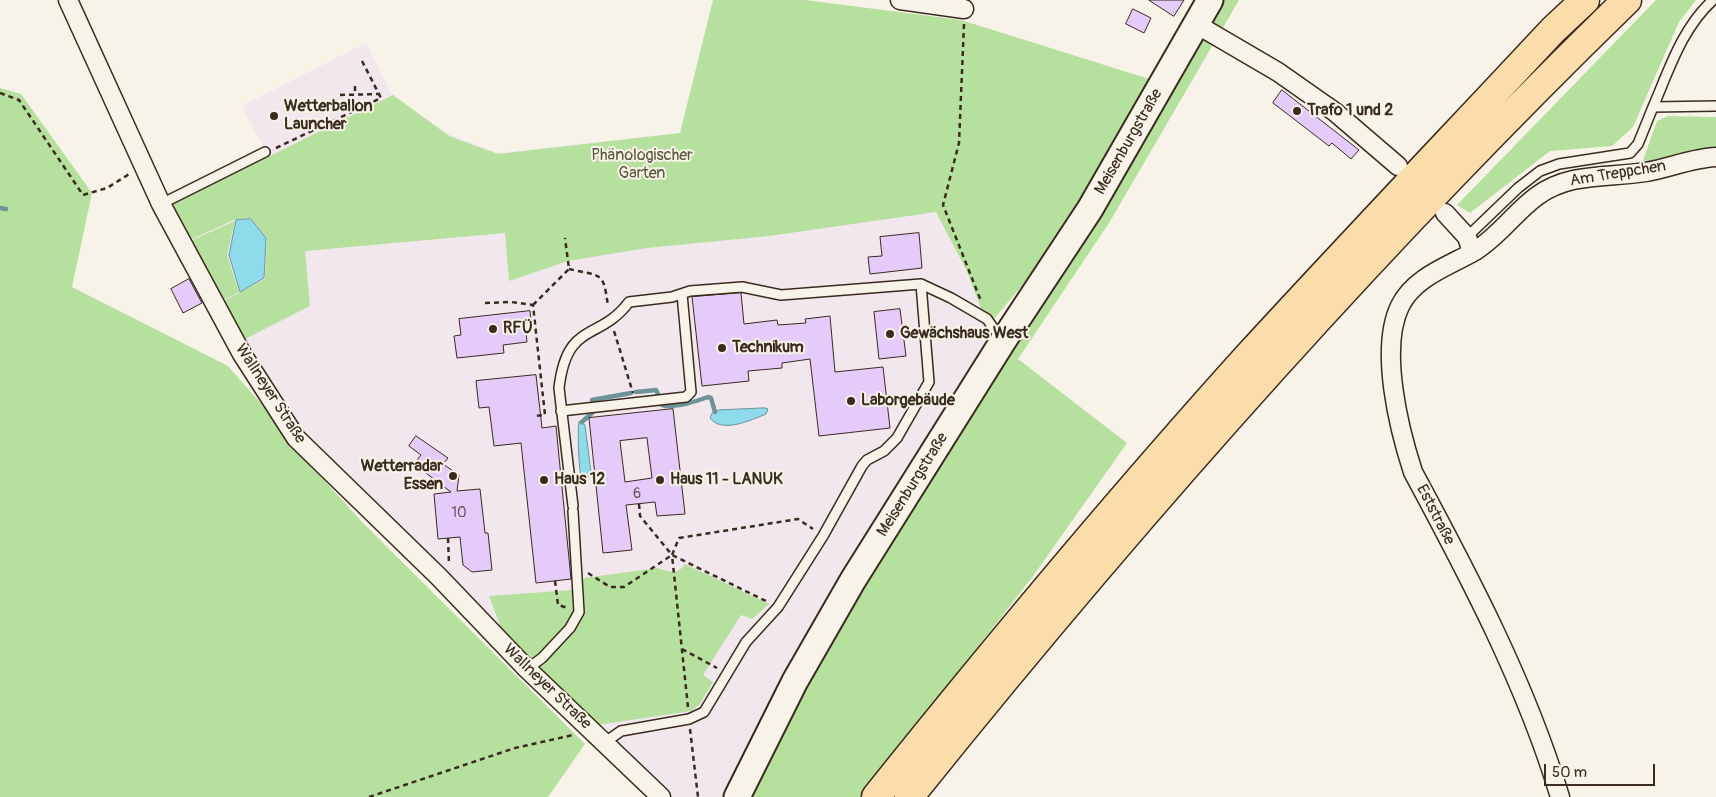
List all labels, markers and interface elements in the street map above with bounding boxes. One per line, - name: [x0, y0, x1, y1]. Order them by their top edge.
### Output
- street label: Meisenburgstraße: [1091, 86, 1167, 198]
- place label: Wetterballon Launcher: [284, 97, 372, 135]
- place label: Trafo 1 und 2: [1307, 101, 1393, 121]
- marker: Trafo 1 und 2: [1291, 105, 1303, 117]
- marker: Wetterballon Launcher: [268, 110, 280, 122]
- park label: Phänologischer Garten: [591, 146, 693, 184]
- street label: Am Treppchen: [1569, 157, 1667, 191]
- place label: RFÜ: [503, 319, 533, 339]
- marker: RFÜ: [487, 323, 499, 335]
- place label: Gewächshaus West: [900, 324, 1028, 344]
- marker: Gewächshaus West: [884, 328, 896, 340]
- place label: Technikum: [732, 338, 804, 358]
- street label: Wallneyer Straße: [231, 341, 309, 447]
- marker: Technikum: [716, 342, 728, 354]
- place label: Laborgebäude: [861, 391, 955, 411]
- marker: Laborgebäude: [845, 395, 857, 407]
- street label: Meisenburgstraße: [873, 429, 953, 541]
- place label: Wetterradar Essen: [361, 457, 443, 495]
- marker: Wetterradar Essen: [447, 470, 459, 482]
- place label: Haus 12: [554, 470, 605, 490]
- place label: Haus 11 - LANUK: [670, 470, 783, 490]
- marker: Haus 12: [538, 474, 550, 486]
- marker: Haus 11 - LANUK: [654, 474, 666, 486]
- street label: Eststraße: [1412, 482, 1458, 548]
- house number: 6: [633, 486, 641, 502]
- house number: 10: [451, 505, 467, 521]
- street label: Wallneyer Straße: [499, 640, 595, 734]
- scale bar: [1546, 754, 1657, 786]
- text: 50 m: [1552, 763, 1587, 782]

